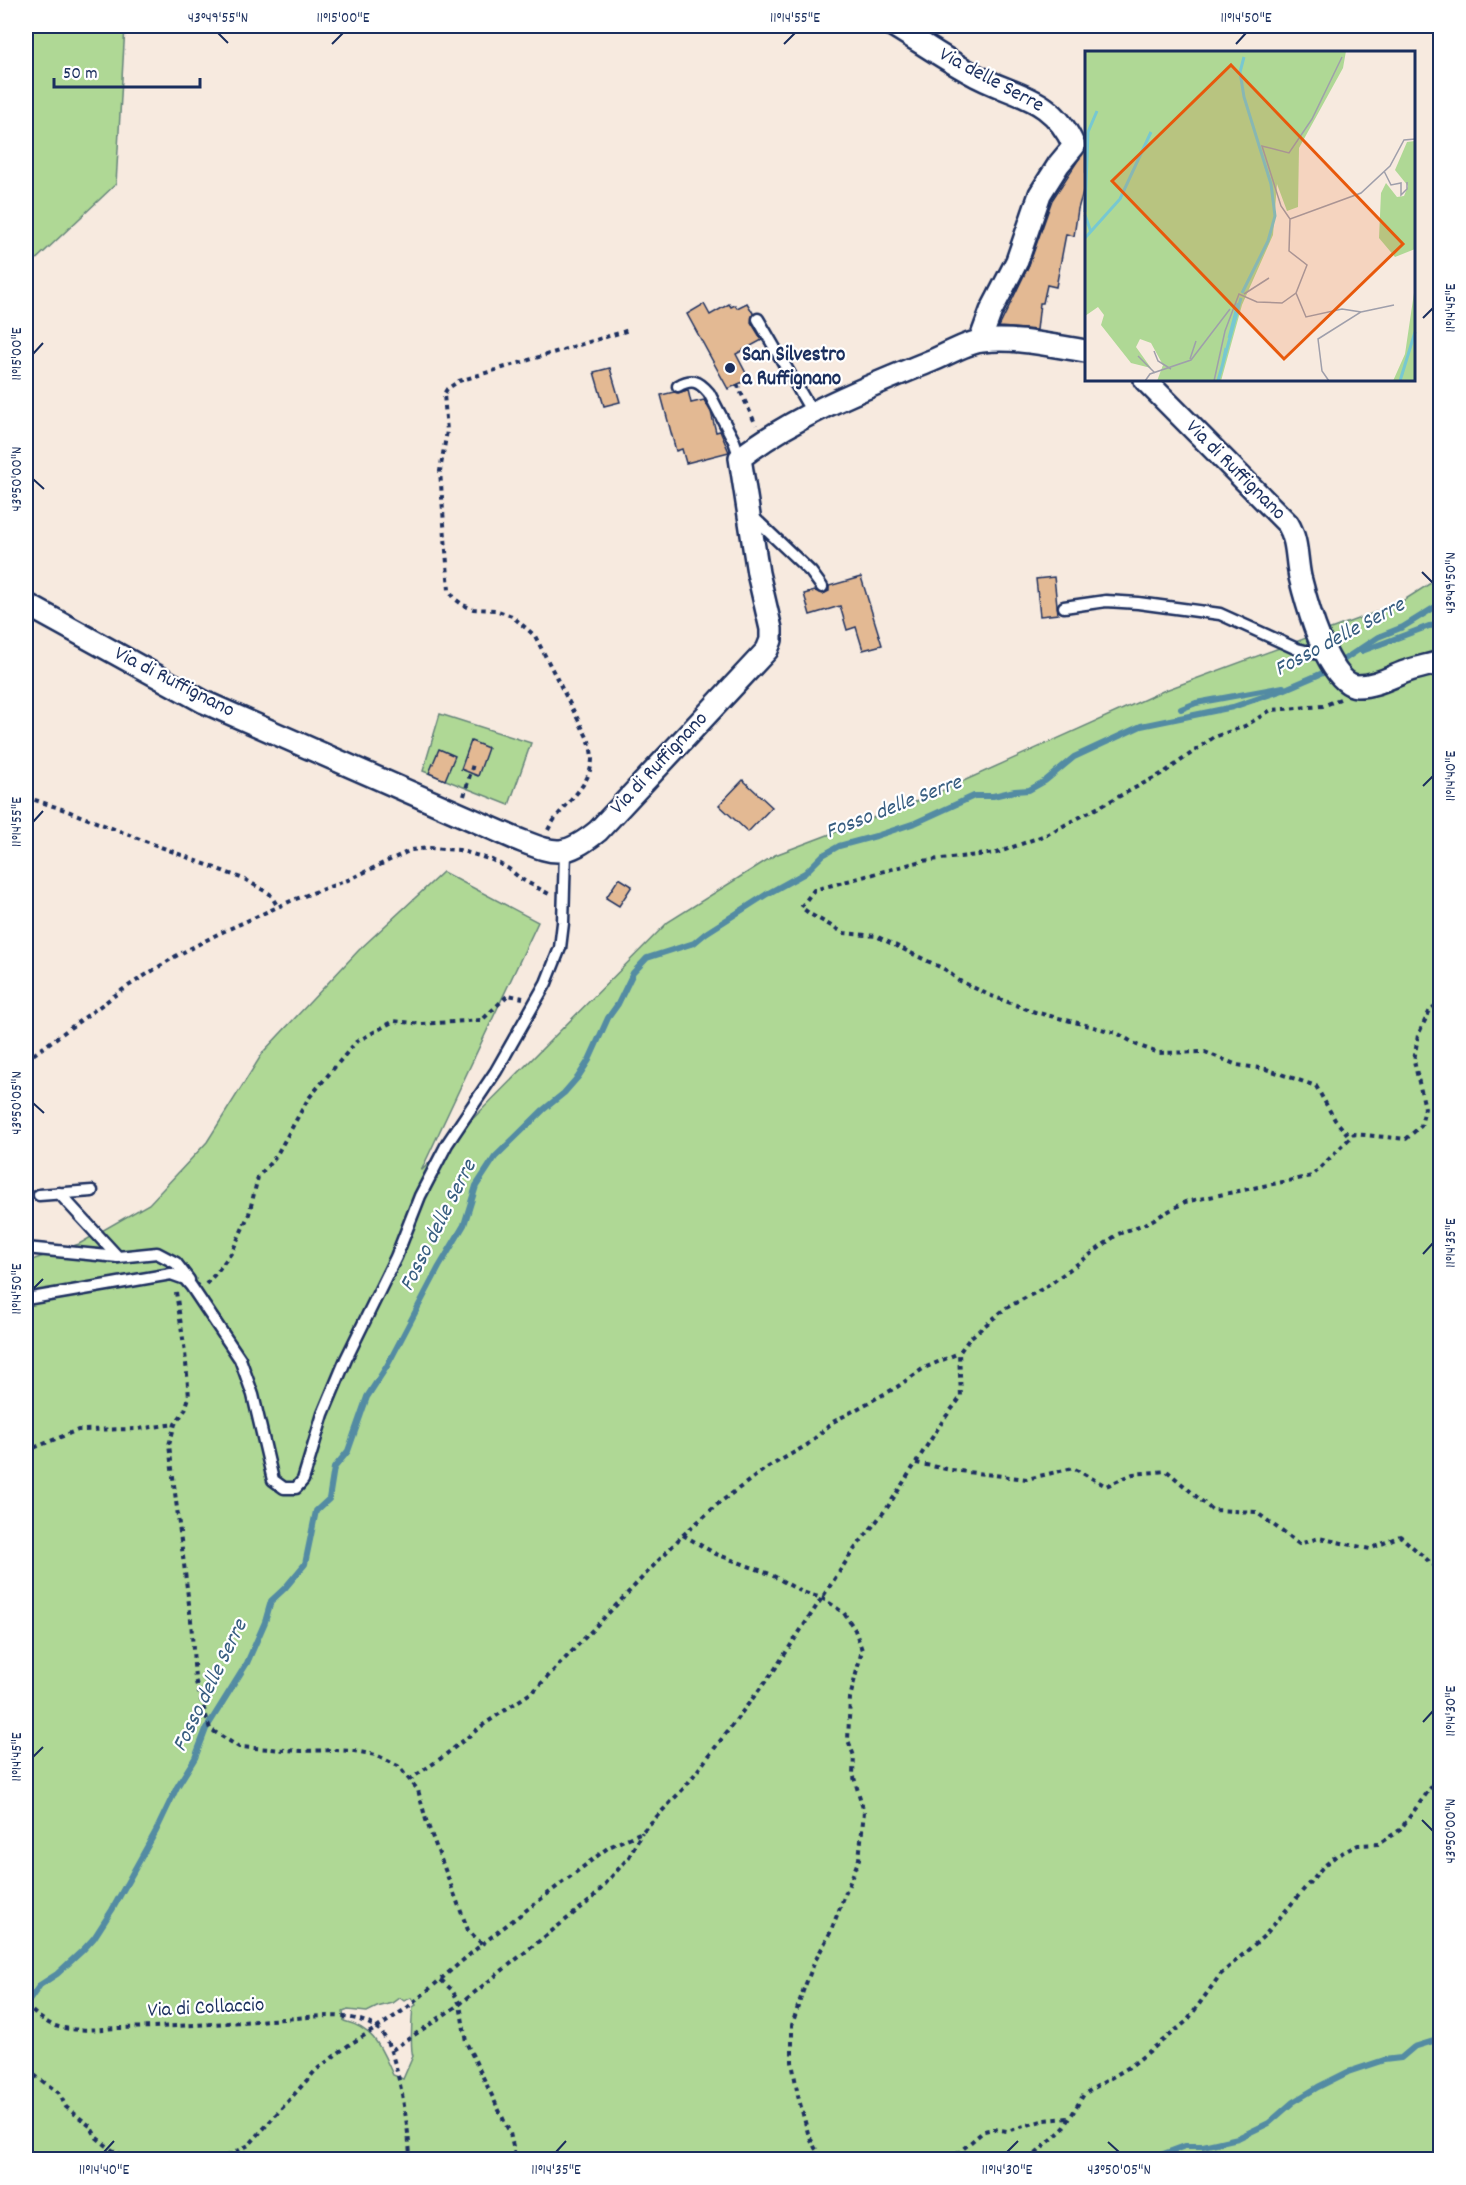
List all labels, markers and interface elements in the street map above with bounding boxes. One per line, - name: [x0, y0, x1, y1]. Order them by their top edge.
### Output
- text: 43°49'55"N: [188, 8, 248, 30]
- text: 11°15'00"E: [316, 8, 370, 30]
- text: 11°14'55"E: [770, 8, 820, 30]
- text: 11°14'50"E: [1220, 8, 1272, 30]
- street label: Via delle Serre: [933, 41, 1049, 121]
- scale bar: [54, 51, 200, 89]
- inset map: [1085, 51, 1415, 381]
- text: 50 m: [63, 62, 98, 87]
- text: 11°14'45"E: [1441, 283, 1463, 333]
- text: 11°15'00"E: [7, 327, 29, 381]
- place label: San Silvestro a Ruffignano: [742, 341, 845, 395]
- marker: San Silvestro a Ruffignano: [723, 361, 737, 375]
- street label: Via di Ruffignano: [1178, 414, 1292, 528]
- text: 43°50'00"N: [7, 447, 29, 511]
- text: 43°49'50"N: [1441, 552, 1463, 614]
- water label: Fosso delle Serre: [1269, 590, 1412, 685]
- street label: Via di Ruffignano: [109, 640, 239, 726]
- street label: Via di Ruffignano: [604, 706, 716, 822]
- text: 11°14'40"E: [1441, 751, 1463, 801]
- water label: Fosso delle Serre: [821, 767, 968, 848]
- text: 11°14'55"E: [7, 797, 29, 847]
- text: 43°50'05"N: [7, 1071, 29, 1135]
- water label: Fosso delle Serre: [393, 1154, 486, 1297]
- text: 11°14'35"E: [1441, 1218, 1463, 1268]
- text: 11°14'50"E: [7, 1263, 29, 1315]
- water label: Fosso delle Serre: [166, 1614, 257, 1757]
- text: 11°14'30"E: [1441, 1685, 1463, 1736]
- text: 11°14'45"E: [7, 1732, 29, 1782]
- text: 43°50'00"N: [1441, 1799, 1463, 1863]
- street label: Via di Collaccio: [147, 1991, 265, 2027]
- text: 11°14'40"E: [79, 2160, 129, 2182]
- text: 11°14'35"E: [531, 2160, 581, 2182]
- text: 11°14'30"E: [982, 2160, 1033, 2182]
- text: 43°50'05"N: [1087, 2160, 1151, 2182]

